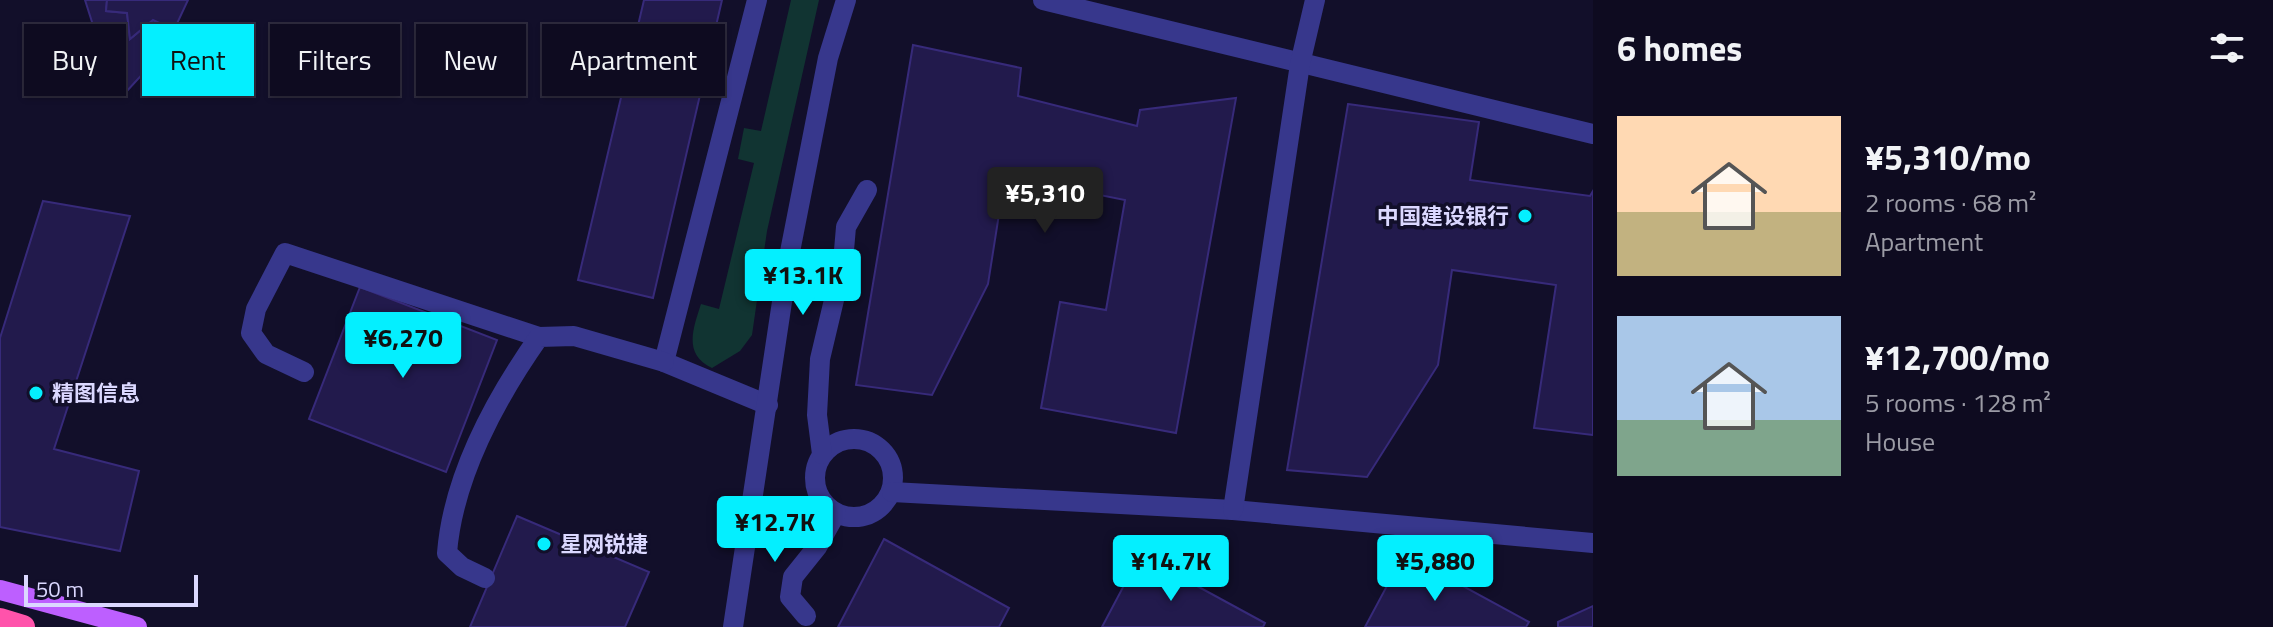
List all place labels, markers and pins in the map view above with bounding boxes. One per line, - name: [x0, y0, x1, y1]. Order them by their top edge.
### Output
- pin: ¥5,310: [980, 167, 1110, 235]
- place label: 中国建设银行: [1377, 199, 1509, 233]
- marker: 中国建设银行: [1516, 207, 1534, 225]
- pin: ¥13.1K: [738, 249, 868, 317]
- pin: ¥6,270: [338, 312, 468, 380]
- place label: 精图信息: [52, 376, 140, 410]
- marker: 精图信息: [27, 384, 45, 402]
- pin: ¥12.7K: [710, 496, 840, 564]
- place label: 星网锐捷: [560, 527, 648, 561]
- marker: 星网锐捷: [535, 535, 553, 553]
- pin: ¥14.7K: [1106, 535, 1236, 603]
- pin: ¥5,880: [1370, 535, 1500, 603]

